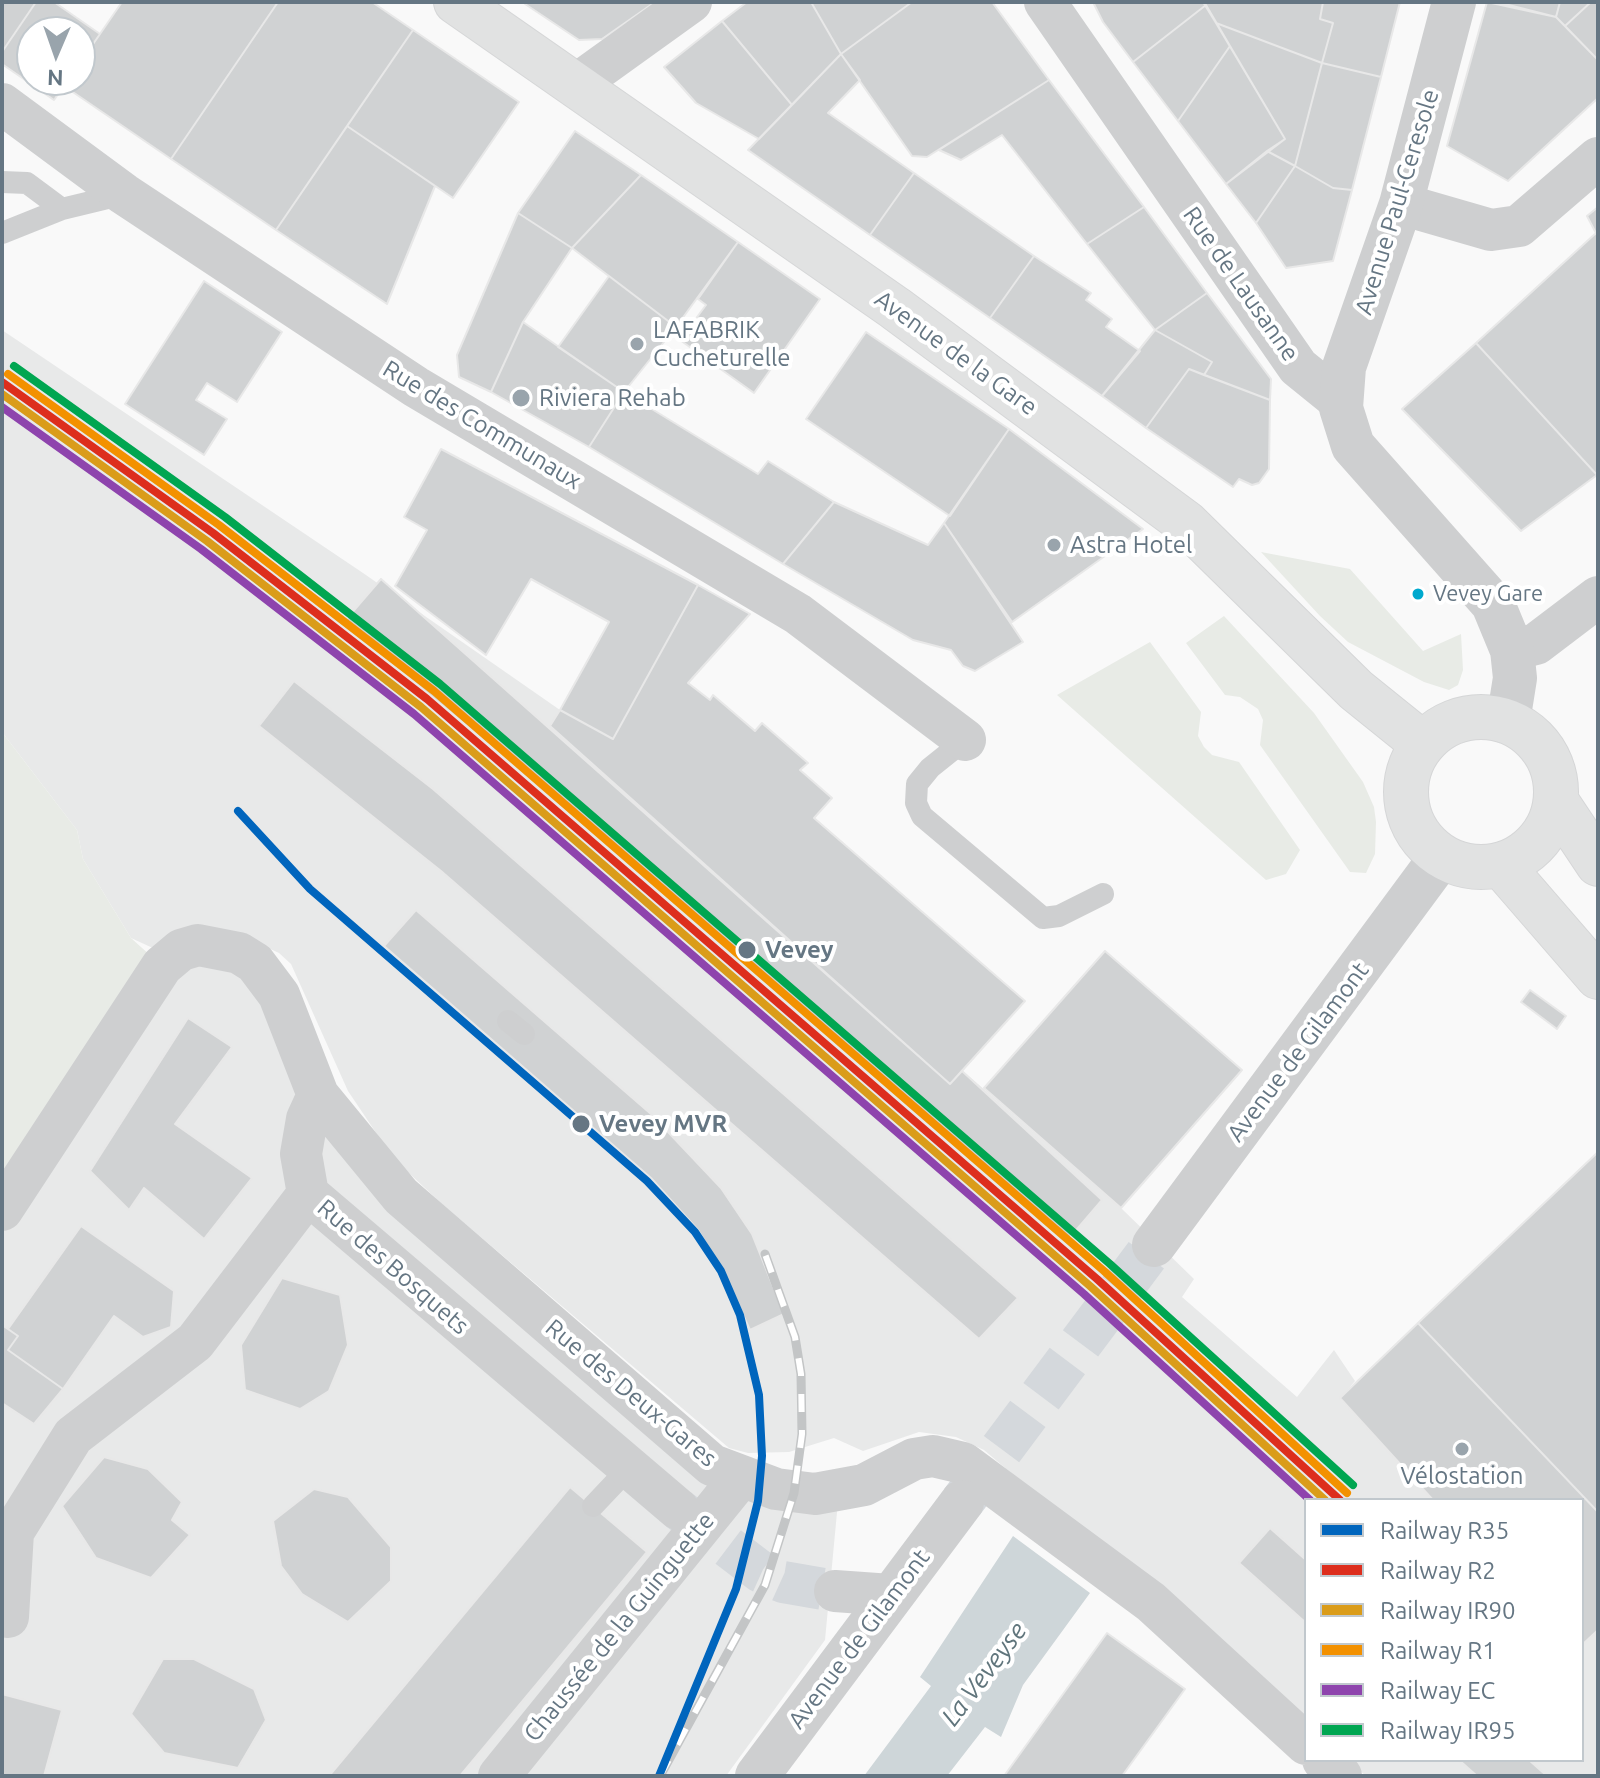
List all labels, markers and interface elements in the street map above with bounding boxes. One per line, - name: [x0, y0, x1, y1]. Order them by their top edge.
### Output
- north arrow: [16, 16, 96, 96]
- text: N: [47, 66, 64, 91]
- street label: Avenue Paul-Ceresole: [1349, 86, 1445, 318]
- street label: Rue de Lausanne: [1177, 201, 1305, 367]
- street label: Avenue de la Gare: [869, 284, 1043, 422]
- place label: LAFABRIK Cucheturelle: [653, 316, 791, 372]
- marker: LAFABRIK Cucheturelle: [628, 335, 646, 353]
- street label: Rue des Communaux: [378, 354, 586, 496]
- place label: Riviera Rehab: [539, 384, 686, 412]
- marker: Riviera Rehab: [510, 387, 532, 409]
- place label: Astra Hotel: [1070, 531, 1192, 559]
- marker: Astra Hotel: [1045, 536, 1063, 554]
- place label: Vevey Gare: [1433, 581, 1543, 607]
- marker: Vevey Gare: [1410, 586, 1426, 602]
- place label: Vevey: [765, 936, 834, 964]
- marker: Vevey: [736, 939, 758, 961]
- street label: Avenue de Gilamont: [1221, 957, 1375, 1147]
- place label: Vevey MVR: [599, 1110, 727, 1138]
- marker: Vevey MVR: [570, 1113, 592, 1135]
- street label: Rue des Bosquets: [311, 1193, 475, 1341]
- street label: Rue des Deux-Gares: [540, 1313, 722, 1473]
- marker: Vélostation: [1453, 1440, 1471, 1458]
- place label: Vélostation: [1400, 1462, 1524, 1490]
- legend: [1304, 1498, 1584, 1762]
- street label: Chaussée de la Guinguette: [518, 1507, 720, 1747]
- text: Railway R35: [1380, 1517, 1509, 1544]
- street label: Avenue de Gilamont: [782, 1544, 936, 1734]
- text: Railway R2: [1380, 1557, 1496, 1584]
- text: Railway IR90: [1380, 1597, 1516, 1624]
- water label: La Veveyse: [935, 1616, 1033, 1732]
- text: Railway R1: [1380, 1637, 1496, 1664]
- text: Railway EC: [1380, 1677, 1495, 1704]
- text: Railway IR95: [1380, 1717, 1516, 1744]

